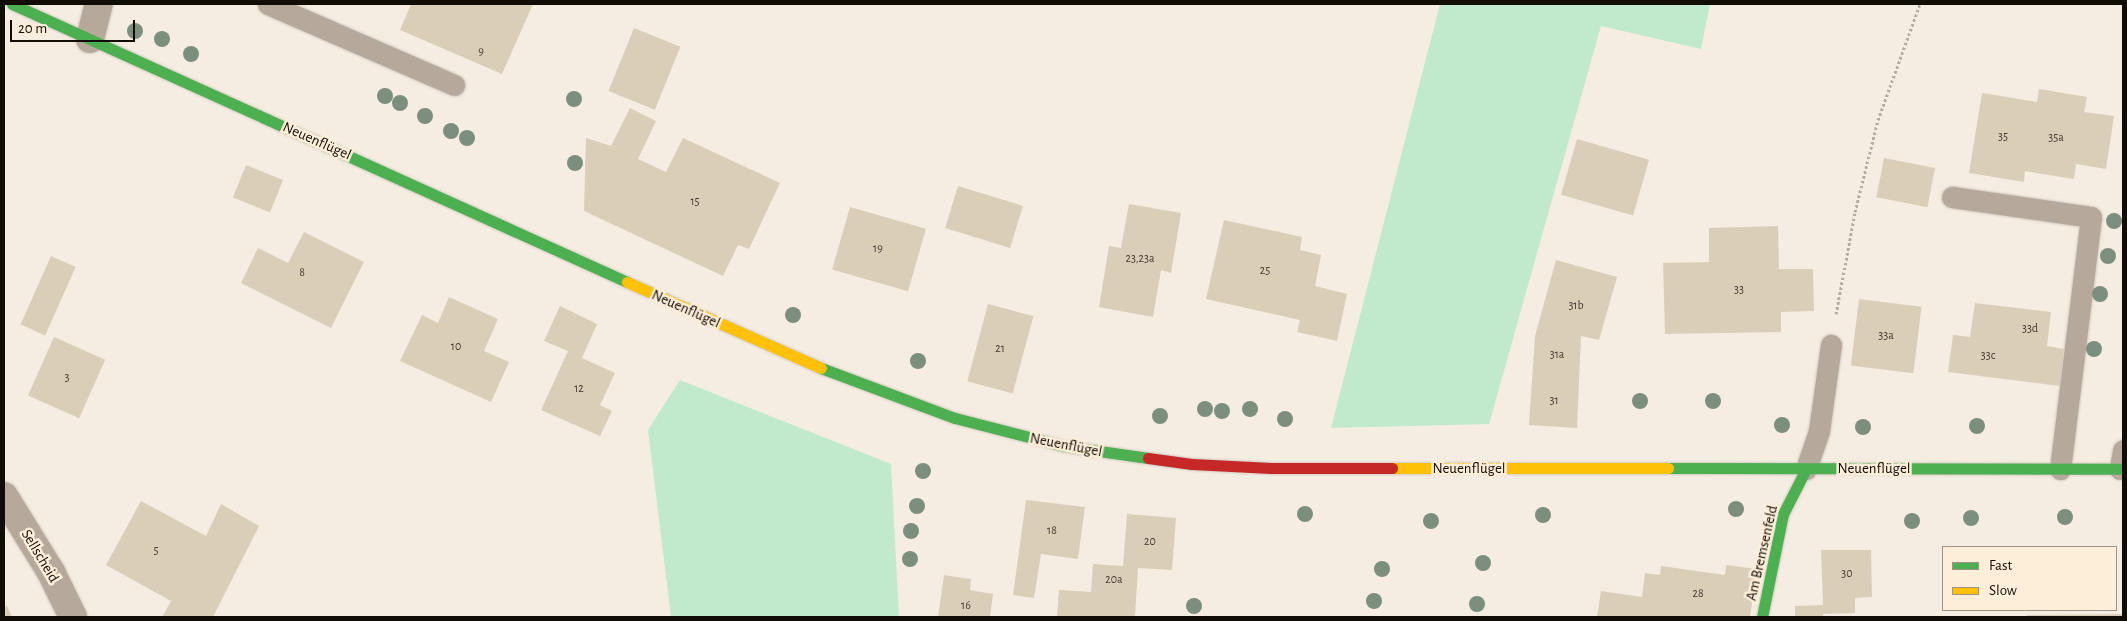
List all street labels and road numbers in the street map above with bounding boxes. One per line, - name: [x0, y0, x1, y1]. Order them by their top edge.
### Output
- street label: Neuenflügel: [280, 118, 354, 164]
- street label: Neuenflügel: [649, 286, 723, 332]
- street label: Neuenflügel: [1028, 429, 1104, 461]
- street label: Neuenflügel: [1432, 460, 1506, 478]
- street label: Neuenflügel: [1837, 460, 1911, 478]
- street label: Am Bremsenfeld: [1742, 504, 1782, 602]
- street label: Sellscheid: [17, 526, 63, 586]

